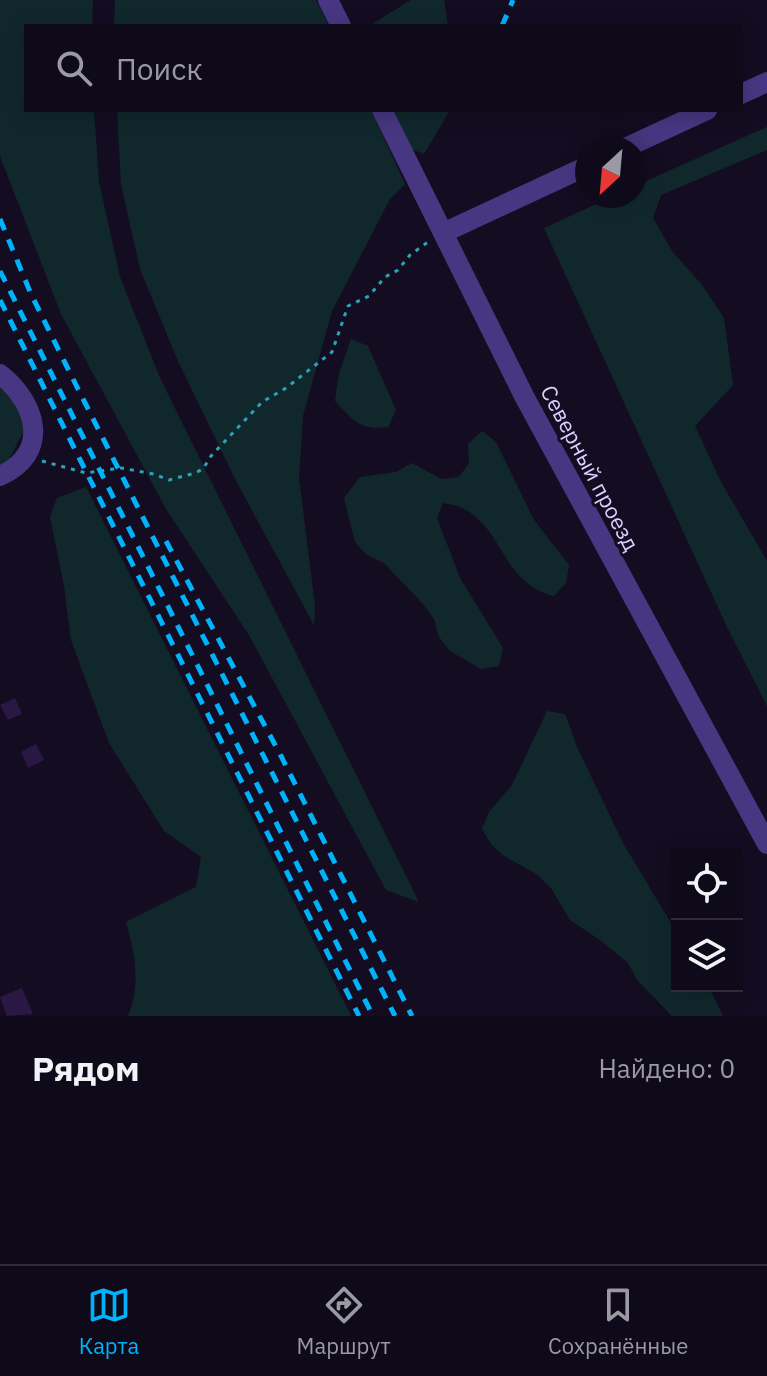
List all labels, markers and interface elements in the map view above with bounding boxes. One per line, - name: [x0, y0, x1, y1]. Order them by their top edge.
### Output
- search box: [24, 24, 743, 112]
- icon: search: [52, 46, 96, 90]
- text: Поиск: [116, 49, 203, 88]
- north arrow: [575, 136, 647, 208]
- street label: Северный проезд: [534, 380, 646, 556]
- map controls: [671, 848, 743, 992]
- button: locate: [671, 848, 743, 920]
- button: layers: [671, 920, 743, 992]
- text: Рядом: [32, 1046, 140, 1090]
- text: Найдено: 0: [598, 1051, 735, 1085]
- tab: Карта: [79, 1283, 139, 1360]
- tab: Маршрут: [297, 1283, 391, 1360]
- tab: Сохранённые: [548, 1283, 688, 1360]

